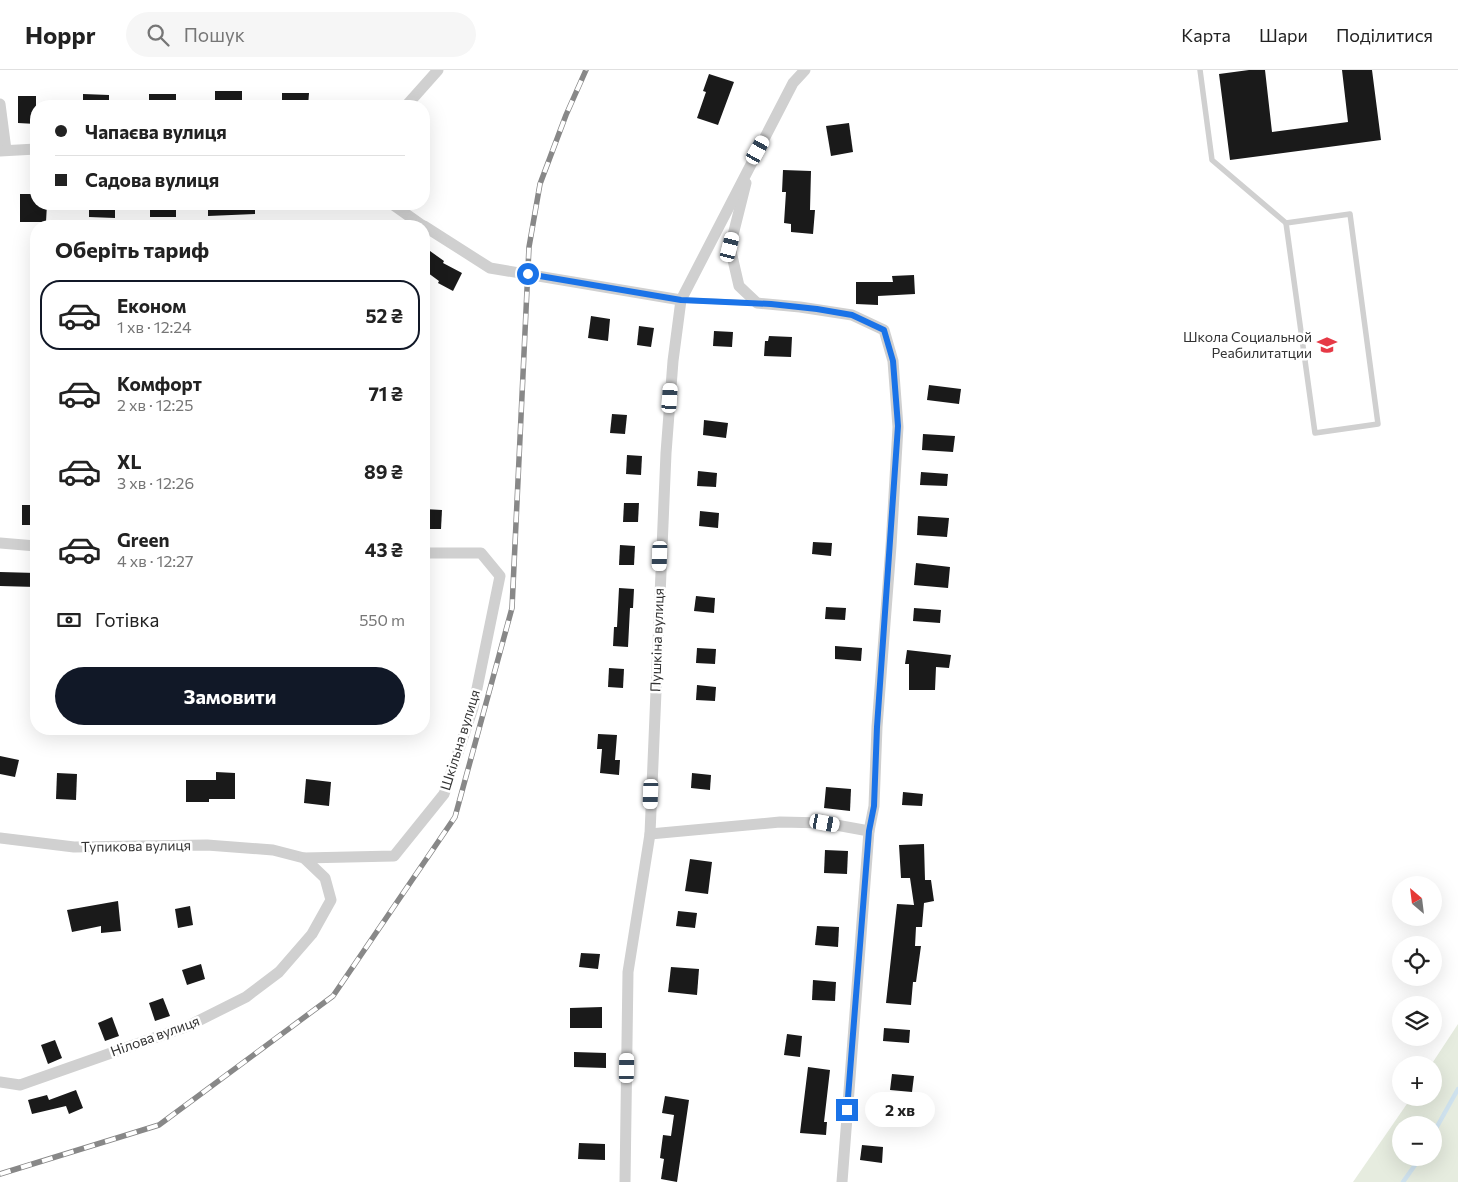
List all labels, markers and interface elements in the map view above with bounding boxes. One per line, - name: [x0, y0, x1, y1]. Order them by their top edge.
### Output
- search box: [126, 12, 476, 57]
- text: Hoppr: [25, 20, 96, 49]
- icon: search: [144, 21, 172, 49]
- text: Пошук: [184, 23, 245, 46]
- text: Карта: [1181, 24, 1231, 46]
- text: Шари: [1259, 24, 1308, 46]
- text: Поділитися: [1336, 24, 1433, 46]
- text: Чапаєва вулиця: [85, 120, 227, 143]
- car: [744, 133, 771, 167]
- text: Садова вулиця: [85, 168, 219, 191]
- car: [719, 231, 740, 263]
- text: Оберіть тариф: [55, 236, 209, 263]
- route start: [517, 263, 539, 285]
- icon: car: [57, 293, 102, 338]
- text: Економ: [117, 294, 186, 317]
- text: 52 ₴: [366, 304, 403, 327]
- text: 1 хв · 12:24: [117, 317, 192, 336]
- place label: Школа Социальной Реабилитатции: [1183, 328, 1312, 361]
- school or university icon: Школа Социальной Реабилитатции: [1316, 334, 1338, 356]
- icon: car: [57, 371, 102, 416]
- text: Комфорт: [117, 372, 202, 395]
- text: 71 ₴: [368, 382, 403, 405]
- car: [661, 383, 678, 413]
- text: 2 хв · 12:25: [117, 395, 193, 414]
- icon: car: [57, 449, 102, 494]
- text: XL: [117, 450, 142, 473]
- text: 89 ₴: [364, 460, 403, 483]
- text: 3 хв · 12:26: [117, 473, 194, 492]
- icon: car: [57, 527, 102, 572]
- text: Green: [117, 528, 169, 551]
- text: 43 ₴: [365, 538, 403, 561]
- car: [651, 541, 668, 571]
- text: 4 хв · 12:27: [117, 551, 193, 570]
- street label: Пушкіна вулиця: [646, 588, 667, 692]
- icon: cash: [55, 606, 83, 634]
- text: Готівка: [95, 608, 159, 631]
- text: 550 m: [359, 610, 405, 629]
- button: Замовити: [55, 667, 405, 725]
- street label: Шкільна вулиця: [436, 687, 483, 792]
- car: [642, 779, 659, 809]
- car: [808, 813, 841, 833]
- street label: Тупикова вулиця: [81, 836, 191, 855]
- north arrow: [1392, 876, 1442, 926]
- map controls: [1392, 876, 1442, 1166]
- button: locate: [1392, 936, 1442, 986]
- button: layers: [1392, 996, 1442, 1046]
- street label: Нілова вулиця: [108, 1012, 202, 1060]
- car: [619, 1053, 634, 1083]
- button: +: [1392, 1056, 1442, 1106]
- callout: 2 хв: [864, 1092, 934, 1128]
- route end: [836, 1099, 858, 1121]
- text: 2 хв: [885, 1100, 915, 1119]
- button: −: [1392, 1116, 1442, 1166]

